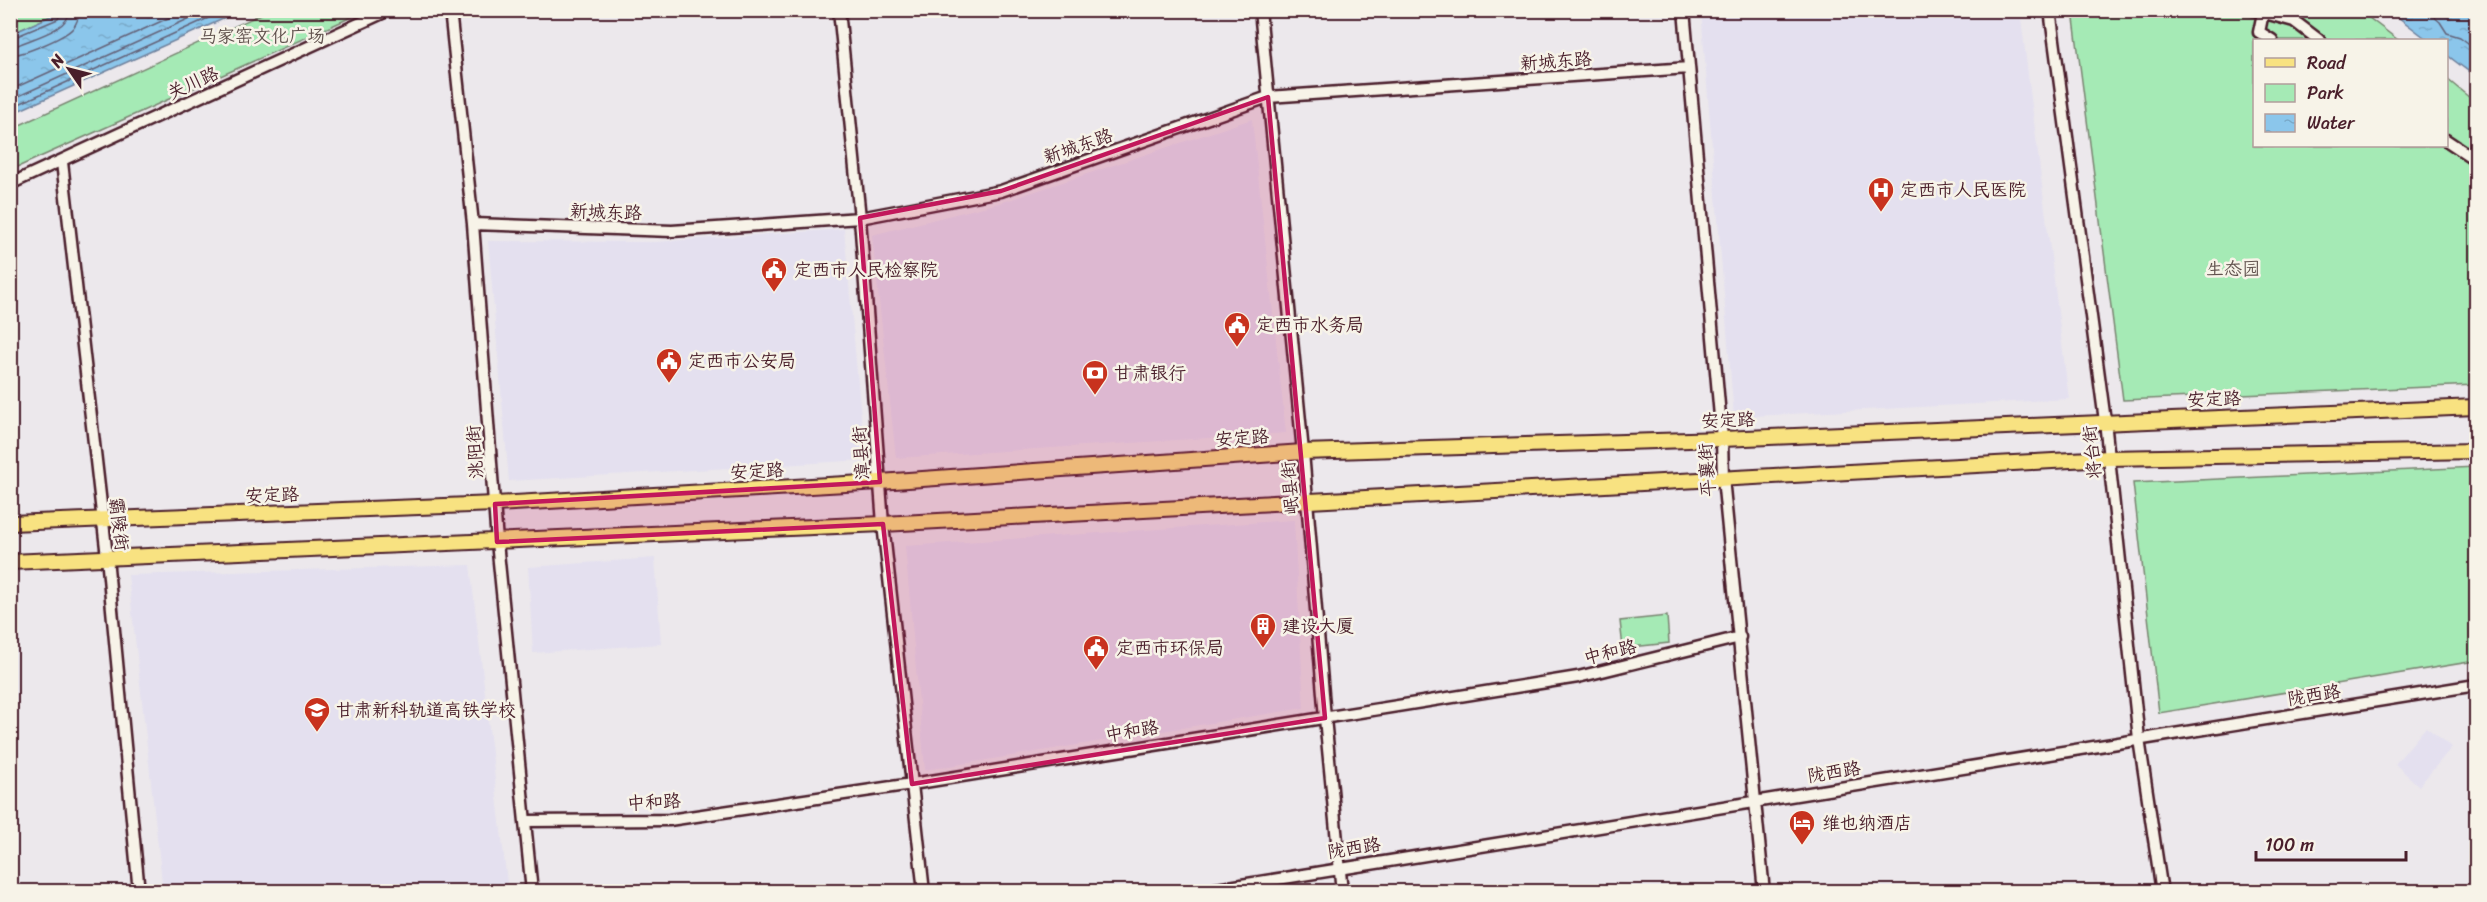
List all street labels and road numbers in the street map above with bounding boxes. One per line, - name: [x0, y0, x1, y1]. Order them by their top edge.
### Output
- street label: 新城东路: [1519, 43, 1593, 79]
- street label: 关川路: [162, 57, 224, 109]
- street label: 新城东路: [1039, 119, 1117, 173]
- street label: 新城东路: [569, 195, 643, 229]
- street label: 安定路: [2186, 382, 2242, 416]
- street label: 安定路: [1700, 403, 1756, 437]
- street label: 安定路: [1214, 420, 1270, 456]
- street label: 将台街: [2073, 423, 2111, 481]
- street label: 洮阳街: [457, 424, 493, 480]
- street label: 漳县街: [843, 425, 879, 481]
- street label: 平襄街: [1689, 442, 1725, 498]
- street label: 安定路: [729, 454, 785, 488]
- street label: 岷县街: [1272, 460, 1308, 516]
- street label: 安定路: [244, 478, 300, 512]
- street label: 霸陵街: [100, 495, 138, 553]
- street label: 中和路: [1580, 630, 1640, 674]
- street label: 陇西路: [2285, 675, 2343, 715]
- street label: 中和路: [1103, 711, 1161, 751]
- street label: 陇西路: [1805, 752, 1863, 792]
- street label: 中和路: [626, 785, 682, 819]
- street label: 陇西路: [1325, 828, 1383, 868]

